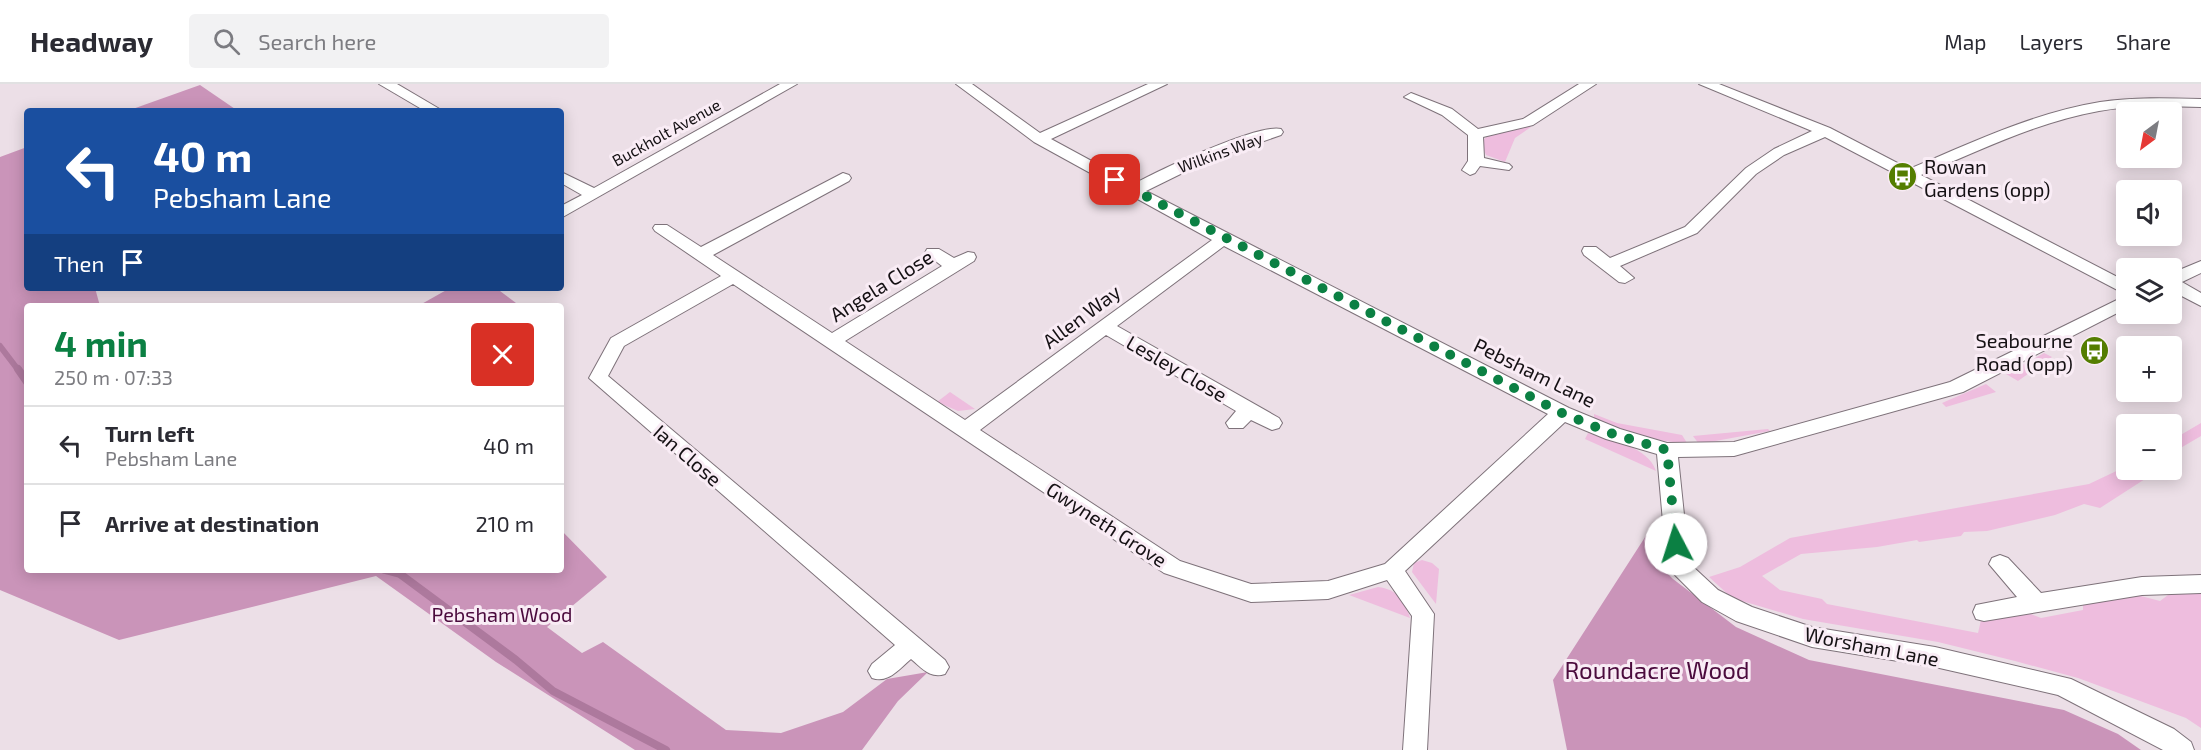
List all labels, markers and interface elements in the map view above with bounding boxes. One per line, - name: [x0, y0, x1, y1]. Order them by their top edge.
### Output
- search box: [189, 14, 609, 68]
- text: Headway: [30, 24, 153, 58]
- icon: search: [210, 25, 243, 58]
- text: Search here: [258, 28, 376, 54]
- text: Map: [1944, 29, 1986, 54]
- text: Layers: [2019, 29, 2083, 54]
- text: Share: [2116, 29, 2171, 54]
- street label: Buckholt Avenue: [609, 94, 723, 170]
- north arrow: [2116, 102, 2182, 168]
- map controls: [2116, 102, 2182, 480]
- street label: Wilkins Way: [1175, 128, 1266, 176]
- text: 40 m: [153, 130, 252, 180]
- icon: left: [54, 132, 132, 210]
- pin: [1089, 154, 1140, 205]
- place label: Rowan Gardens (opp): [1924, 154, 2050, 201]
- bus stop icon: Rowan Gardens (opp): [1887, 161, 1919, 193]
- icon: arrive: [1098, 163, 1131, 196]
- button: sound: [2116, 180, 2182, 246]
- text: Pebsham Lane: [153, 181, 331, 213]
- street label: Angela Close: [825, 244, 937, 326]
- icon: arrive: [116, 246, 149, 279]
- text: Then: [54, 250, 104, 276]
- button: layers: [2116, 258, 2182, 324]
- street label: Allen Way: [1037, 279, 1125, 353]
- text: 4 min: [54, 321, 148, 364]
- button: close: [471, 323, 534, 386]
- place label: Seabourne Road (opp): [1976, 328, 2073, 375]
- street label: Lesley Close: [1123, 330, 1231, 406]
- street label: Pebsham Lane: [1470, 332, 1600, 412]
- bus stop icon: Seabourne Road (opp): [2078, 335, 2110, 367]
- button: +: [2116, 336, 2182, 402]
- text: 250 m · 07:33: [54, 365, 173, 389]
- button: −: [2116, 414, 2182, 480]
- street label: Ian Close: [649, 419, 727, 491]
- text: Turn left: [105, 420, 194, 446]
- icon: left: [54, 429, 87, 462]
- text: 40 m: [483, 432, 534, 458]
- text: Pebsham Lane: [105, 446, 237, 470]
- street label: Gwyneth Grove: [1042, 476, 1172, 572]
- icon: arrive: [54, 507, 87, 540]
- text: Arrive at destination: [105, 510, 319, 536]
- text: 210 m: [475, 510, 534, 536]
- position arrow: [1644, 512, 1708, 576]
- park label: Pebsham Wood: [431, 602, 573, 626]
- street label: Worsham Lane: [1803, 621, 1941, 671]
- park label: Roundacre Wood: [1564, 655, 1750, 684]

